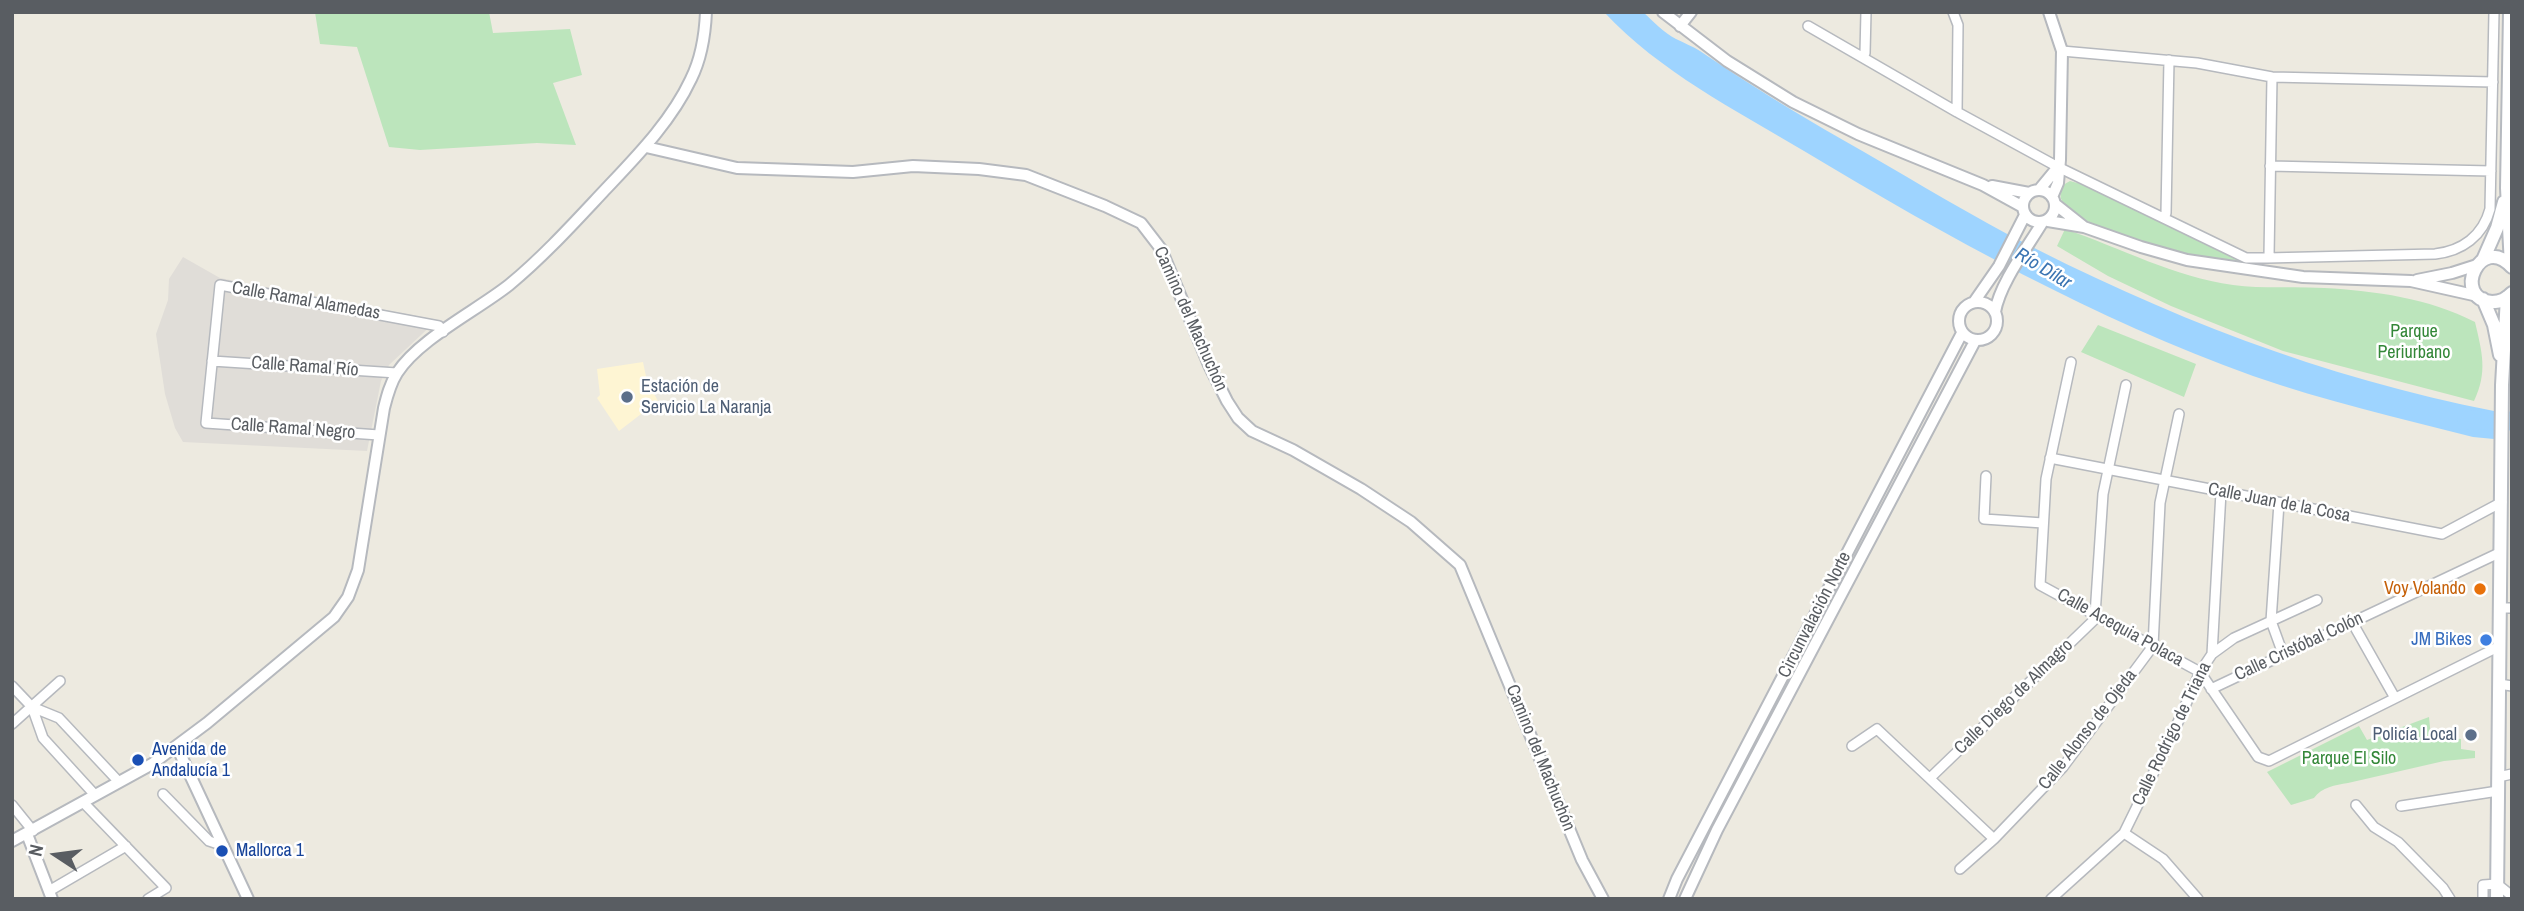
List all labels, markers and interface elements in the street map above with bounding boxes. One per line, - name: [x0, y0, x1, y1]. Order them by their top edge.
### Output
- street label: Camino del Machuchón: [1148, 243, 1232, 395]
- water label: Río Dílar: [2011, 243, 2075, 295]
- street label: Calle Ramal Alamedas: [230, 277, 382, 325]
- park label: Parque Periurbano: [2377, 321, 2451, 364]
- street label: Calle Ramal Río: [251, 352, 359, 382]
- place label: Estación de Servicio La Naranja: [641, 376, 771, 418]
- marker: Estación de Servicio La Naranja: [619, 389, 635, 405]
- street label: Calle Ramal Negro: [230, 414, 356, 444]
- street label: Calle Juan de la Cosa: [2206, 479, 2352, 527]
- street label: Circunvalación Norte: [1774, 548, 1856, 682]
- place label: Voy Volando: [2384, 578, 2466, 600]
- marker: Voy Volando: [2472, 581, 2488, 597]
- street label: Calle Acequia Polaca: [2053, 584, 2187, 672]
- street label: Calle Cristóbal Colón: [2231, 608, 2367, 686]
- place label: JM Bikes: [2411, 629, 2472, 651]
- marker: JM Bikes: [2478, 632, 2494, 648]
- street label: Calle Diego de Almagro: [1950, 635, 2078, 759]
- street label: Calle Rodrigo de Triana: [2128, 659, 2216, 809]
- street label: Calle Alonso de Ojeda: [2034, 665, 2142, 795]
- street label: Camino del Machuchón: [1501, 682, 1579, 834]
- place label: Policía Local: [2372, 724, 2457, 746]
- marker: Policía Local: [2463, 727, 2479, 743]
- place label: Avenida de Andalucía 1: [152, 739, 230, 782]
- park label: Parque El Silo: [2302, 748, 2396, 770]
- marker: Avenida de Andalucía 1: [130, 752, 146, 768]
- north arrow: [21, 820, 91, 890]
- place label: Mallorca 1: [236, 840, 304, 862]
- text: N: [22, 842, 49, 859]
- marker: Mallorca 1: [214, 843, 230, 859]

